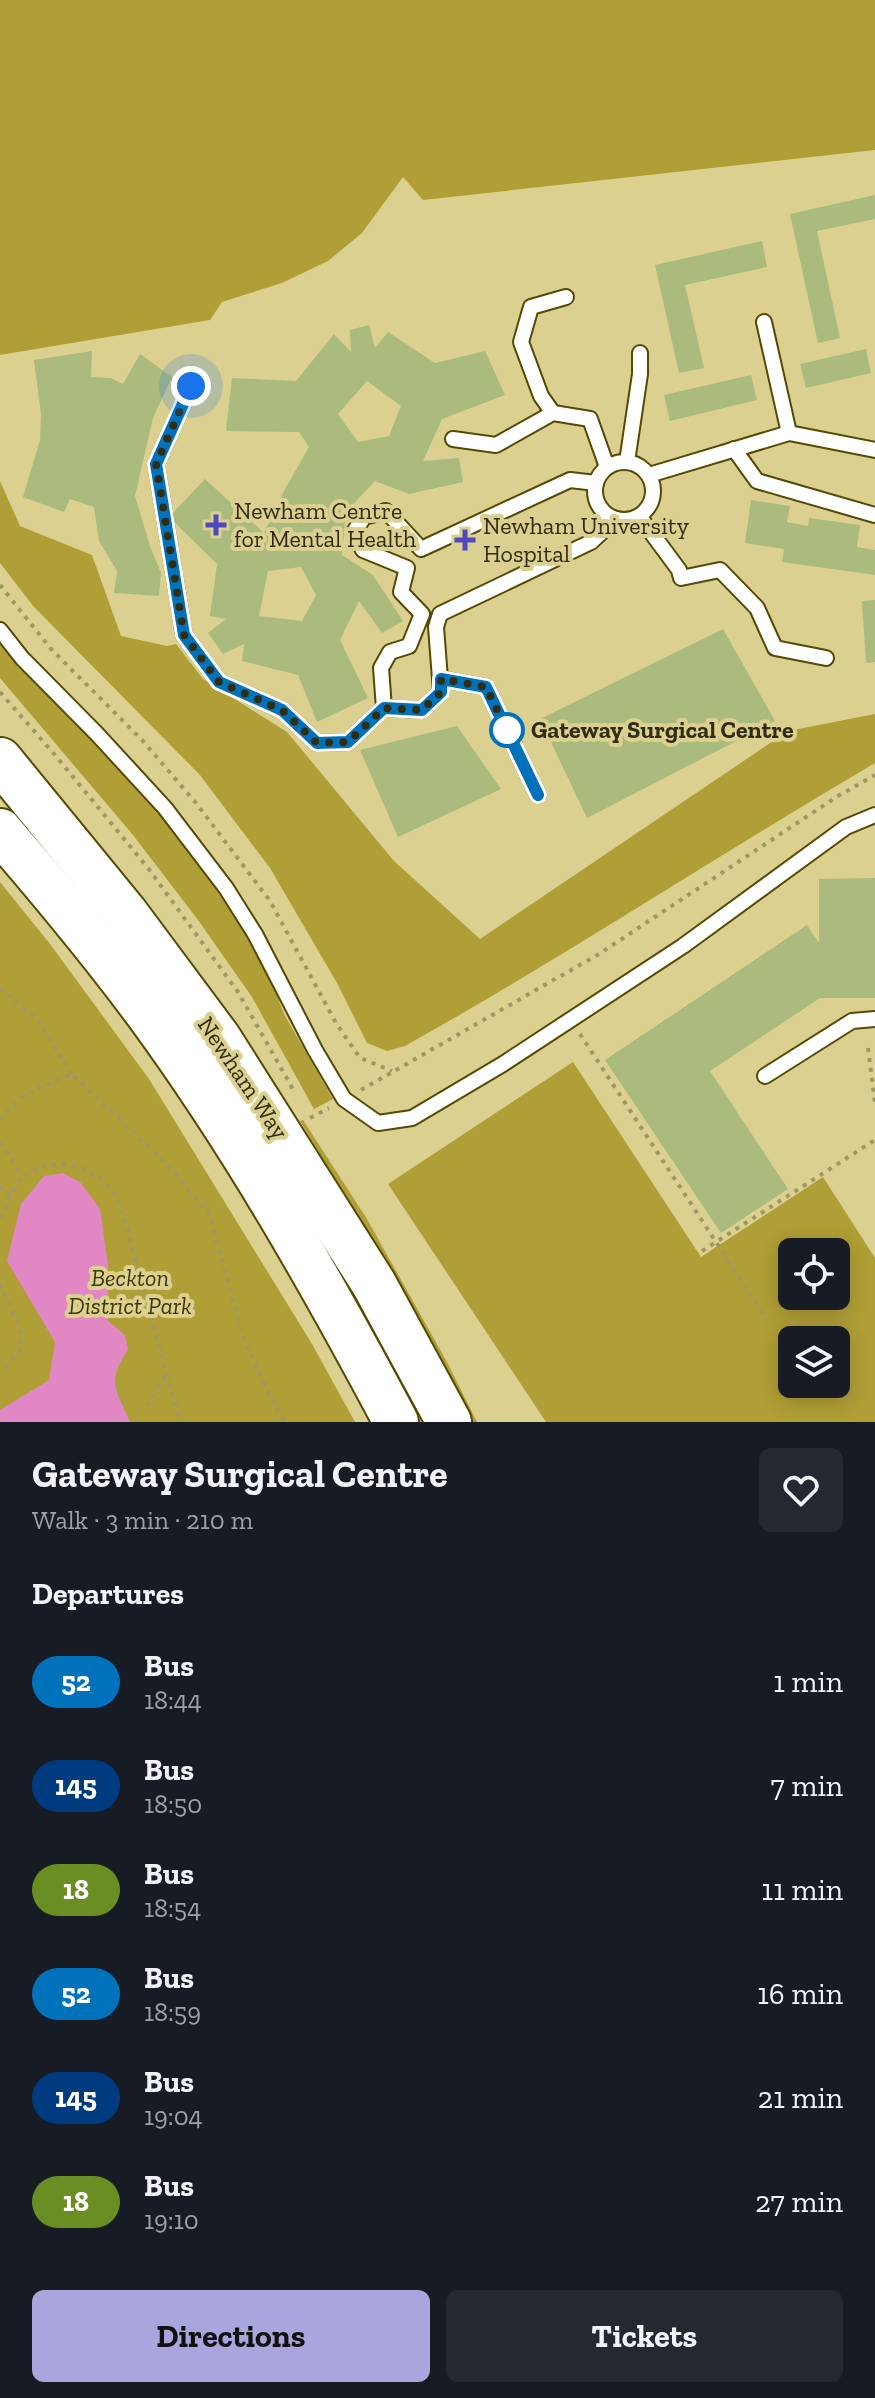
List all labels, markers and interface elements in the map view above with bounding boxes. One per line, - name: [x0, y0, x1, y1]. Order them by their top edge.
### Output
- your location: [171, 366, 211, 406]
- place label: Newham Centre for Mental Health: [234, 496, 417, 553]
- place label: Newham University Hospital: [483, 511, 690, 568]
- marker: Newham Centre for Mental Health: [205, 514, 227, 536]
- marker: Newham University Hospital: [454, 529, 476, 551]
- marker: Gateway Surgical Centre: [490, 713, 524, 747]
- place label: Gateway Surgical Centre: [531, 715, 794, 744]
- street label: Newham Way: [192, 1011, 295, 1145]
- map controls: [778, 1238, 850, 1398]
- button: locate: [778, 1238, 850, 1310]
- park label: Beckton District Park: [68, 1263, 192, 1320]
- button: layers: [778, 1326, 850, 1398]
- button: heart: [759, 1448, 843, 1532]
- text: Gateway Surgical Centre: [32, 1451, 448, 1497]
- text: Walk · 3 min · 210 m: [32, 1504, 253, 1536]
- text: Departures: [32, 1576, 184, 1612]
- text: Bus: [144, 1648, 194, 1684]
- text: 1 min: [773, 1664, 843, 1700]
- text: 52: [61, 1665, 91, 1698]
- text: 18:44: [144, 1684, 202, 1716]
- text: Bus: [144, 1752, 194, 1788]
- text: 7 min: [771, 1768, 843, 1804]
- text: 145: [55, 1769, 97, 1802]
- text: 18:50: [144, 1788, 202, 1820]
- text: Bus: [144, 1856, 194, 1892]
- text: 11 min: [762, 1872, 843, 1908]
- text: 18: [63, 1873, 89, 1906]
- text: 18:54: [144, 1892, 201, 1924]
- text: Bus: [144, 1960, 194, 1996]
- text: 16 min: [757, 1976, 843, 2012]
- text: 52: [61, 1977, 91, 2010]
- text: 18:59: [144, 1996, 201, 2028]
- text: Bus: [144, 2064, 194, 2100]
- text: 21 min: [758, 2080, 843, 2116]
- text: 145: [55, 2081, 97, 2114]
- text: 19:04: [144, 2100, 203, 2132]
- text: Bus: [144, 2168, 194, 2204]
- text: 27 min: [755, 2184, 843, 2220]
- text: 18: [63, 2185, 89, 2218]
- text: 19:10: [144, 2204, 199, 2236]
- button: Directions: [32, 2290, 430, 2382]
- button: Tickets: [446, 2290, 843, 2382]

